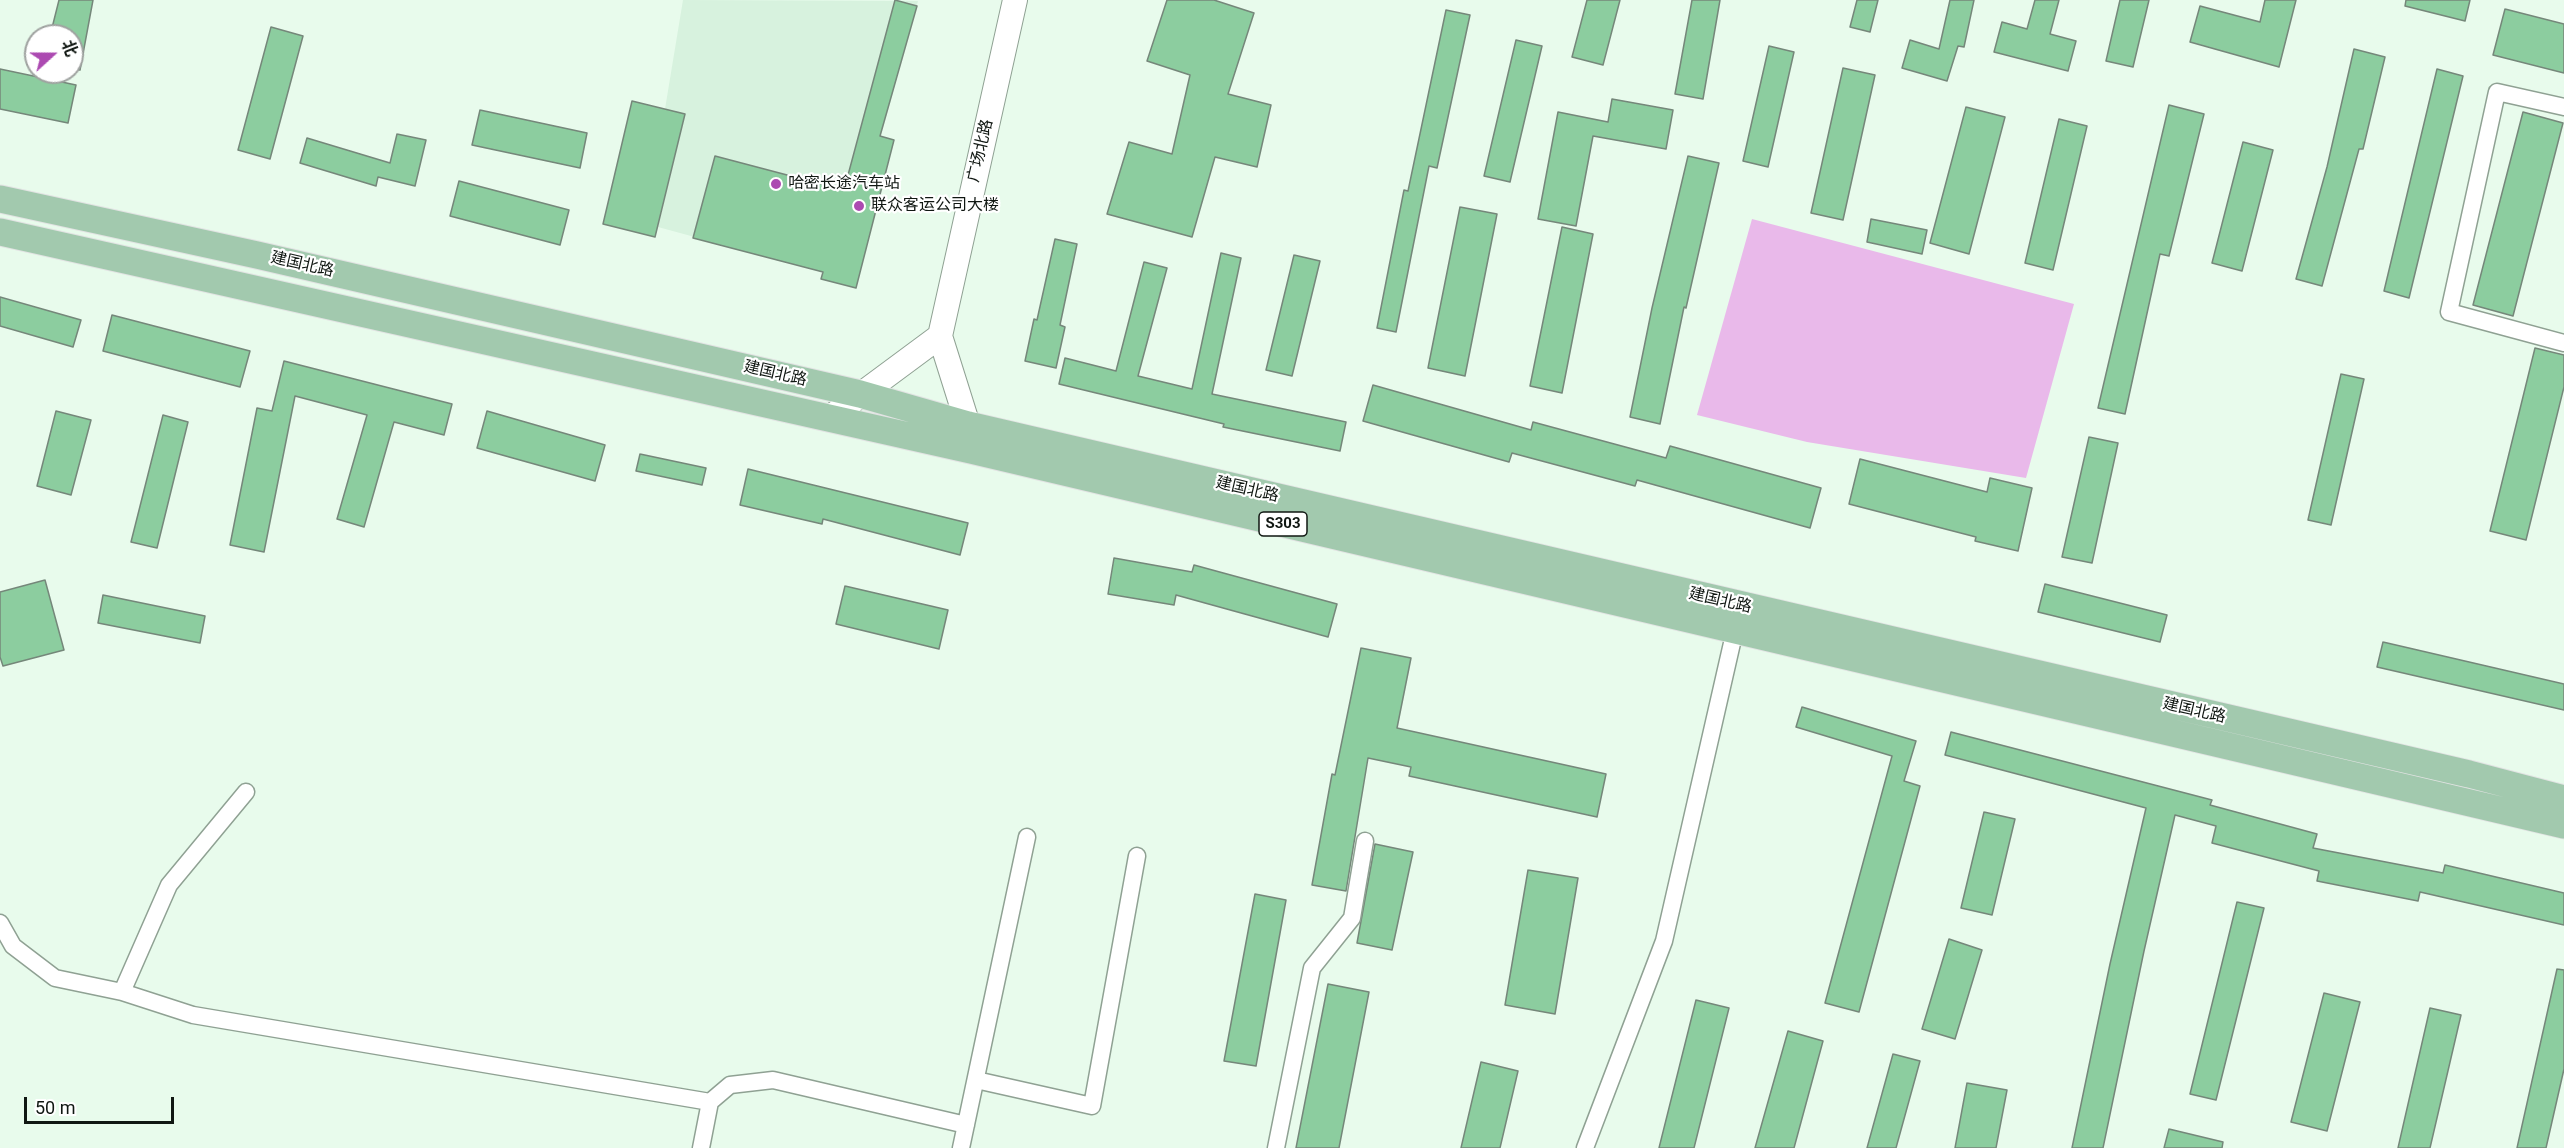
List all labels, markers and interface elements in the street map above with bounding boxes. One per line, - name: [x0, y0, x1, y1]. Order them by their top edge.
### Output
- north arrow: [24, 24, 84, 84]
- text: 北: [58, 37, 81, 59]
- street label: 广场北路: [964, 118, 998, 184]
- place label: 哈密长途汽车站: [788, 174, 900, 194]
- marker: 哈密长途汽车站: [769, 177, 783, 191]
- place label: 联众客运公司大楼: [871, 196, 999, 216]
- marker: 联众客运公司大楼: [852, 199, 866, 213]
- street label: 建国北路: [269, 248, 335, 282]
- street label: 建国北路: [742, 357, 808, 391]
- street label: 建国北路: [1214, 473, 1280, 507]
- road number: S303: [1259, 512, 1307, 536]
- street label: 建国北路: [1687, 584, 1753, 618]
- street label: 建国北路: [2161, 694, 2227, 728]
- scale bar: [27, 1085, 177, 1123]
- text: 50 m: [35, 1097, 75, 1118]

